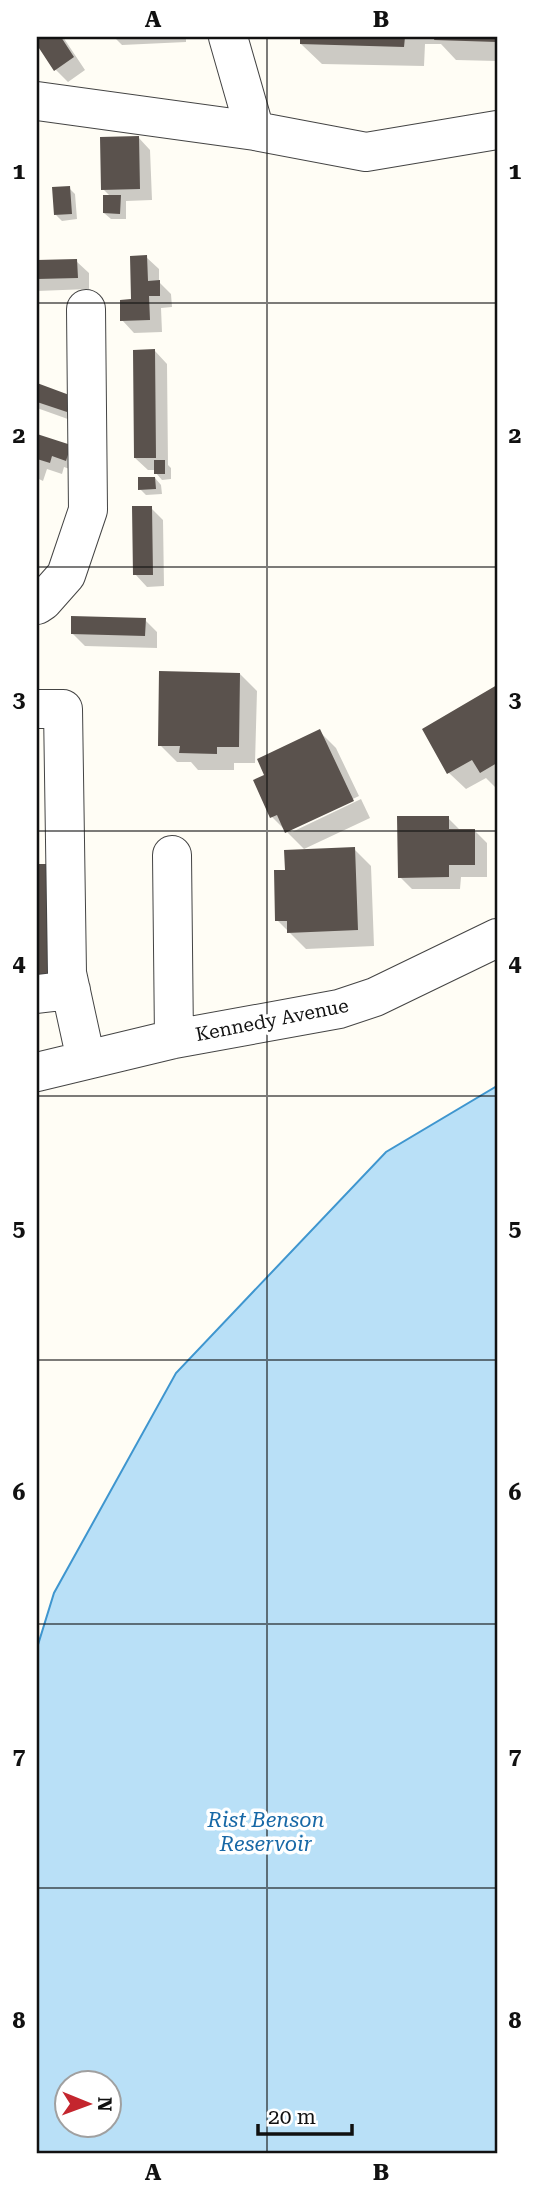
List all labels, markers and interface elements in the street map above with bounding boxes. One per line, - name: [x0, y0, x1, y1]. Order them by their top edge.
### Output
- text: A: [145, 6, 162, 33]
- text: B: [373, 6, 389, 33]
- text: 1: [13, 158, 26, 185]
- text: 1: [509, 158, 522, 185]
- text: 2: [13, 422, 25, 449]
- text: 2: [509, 422, 521, 449]
- text: 3: [13, 686, 26, 713]
- text: 3: [509, 686, 522, 713]
- text: 4: [13, 950, 26, 977]
- text: 4: [509, 950, 522, 977]
- street label: Kennedy Avenue: [194, 994, 350, 1046]
- text: 5: [13, 1215, 26, 1242]
- text: 5: [509, 1215, 522, 1242]
- text: 6: [13, 1479, 26, 1506]
- text: 6: [509, 1479, 522, 1506]
- text: 7: [13, 1743, 26, 1770]
- text: 7: [509, 1743, 522, 1770]
- water label: Rist Benson Reservoir: [207, 1808, 324, 1856]
- text: 8: [13, 2007, 26, 2034]
- text: 8: [509, 2007, 522, 2034]
- north arrow: [52, 2068, 122, 2138]
- scale bar: [258, 2093, 352, 2137]
- text: N: [93, 2097, 116, 2112]
- text: 20 m: [268, 2105, 316, 2129]
- text: A: [145, 2159, 162, 2186]
- text: B: [373, 2159, 389, 2186]

